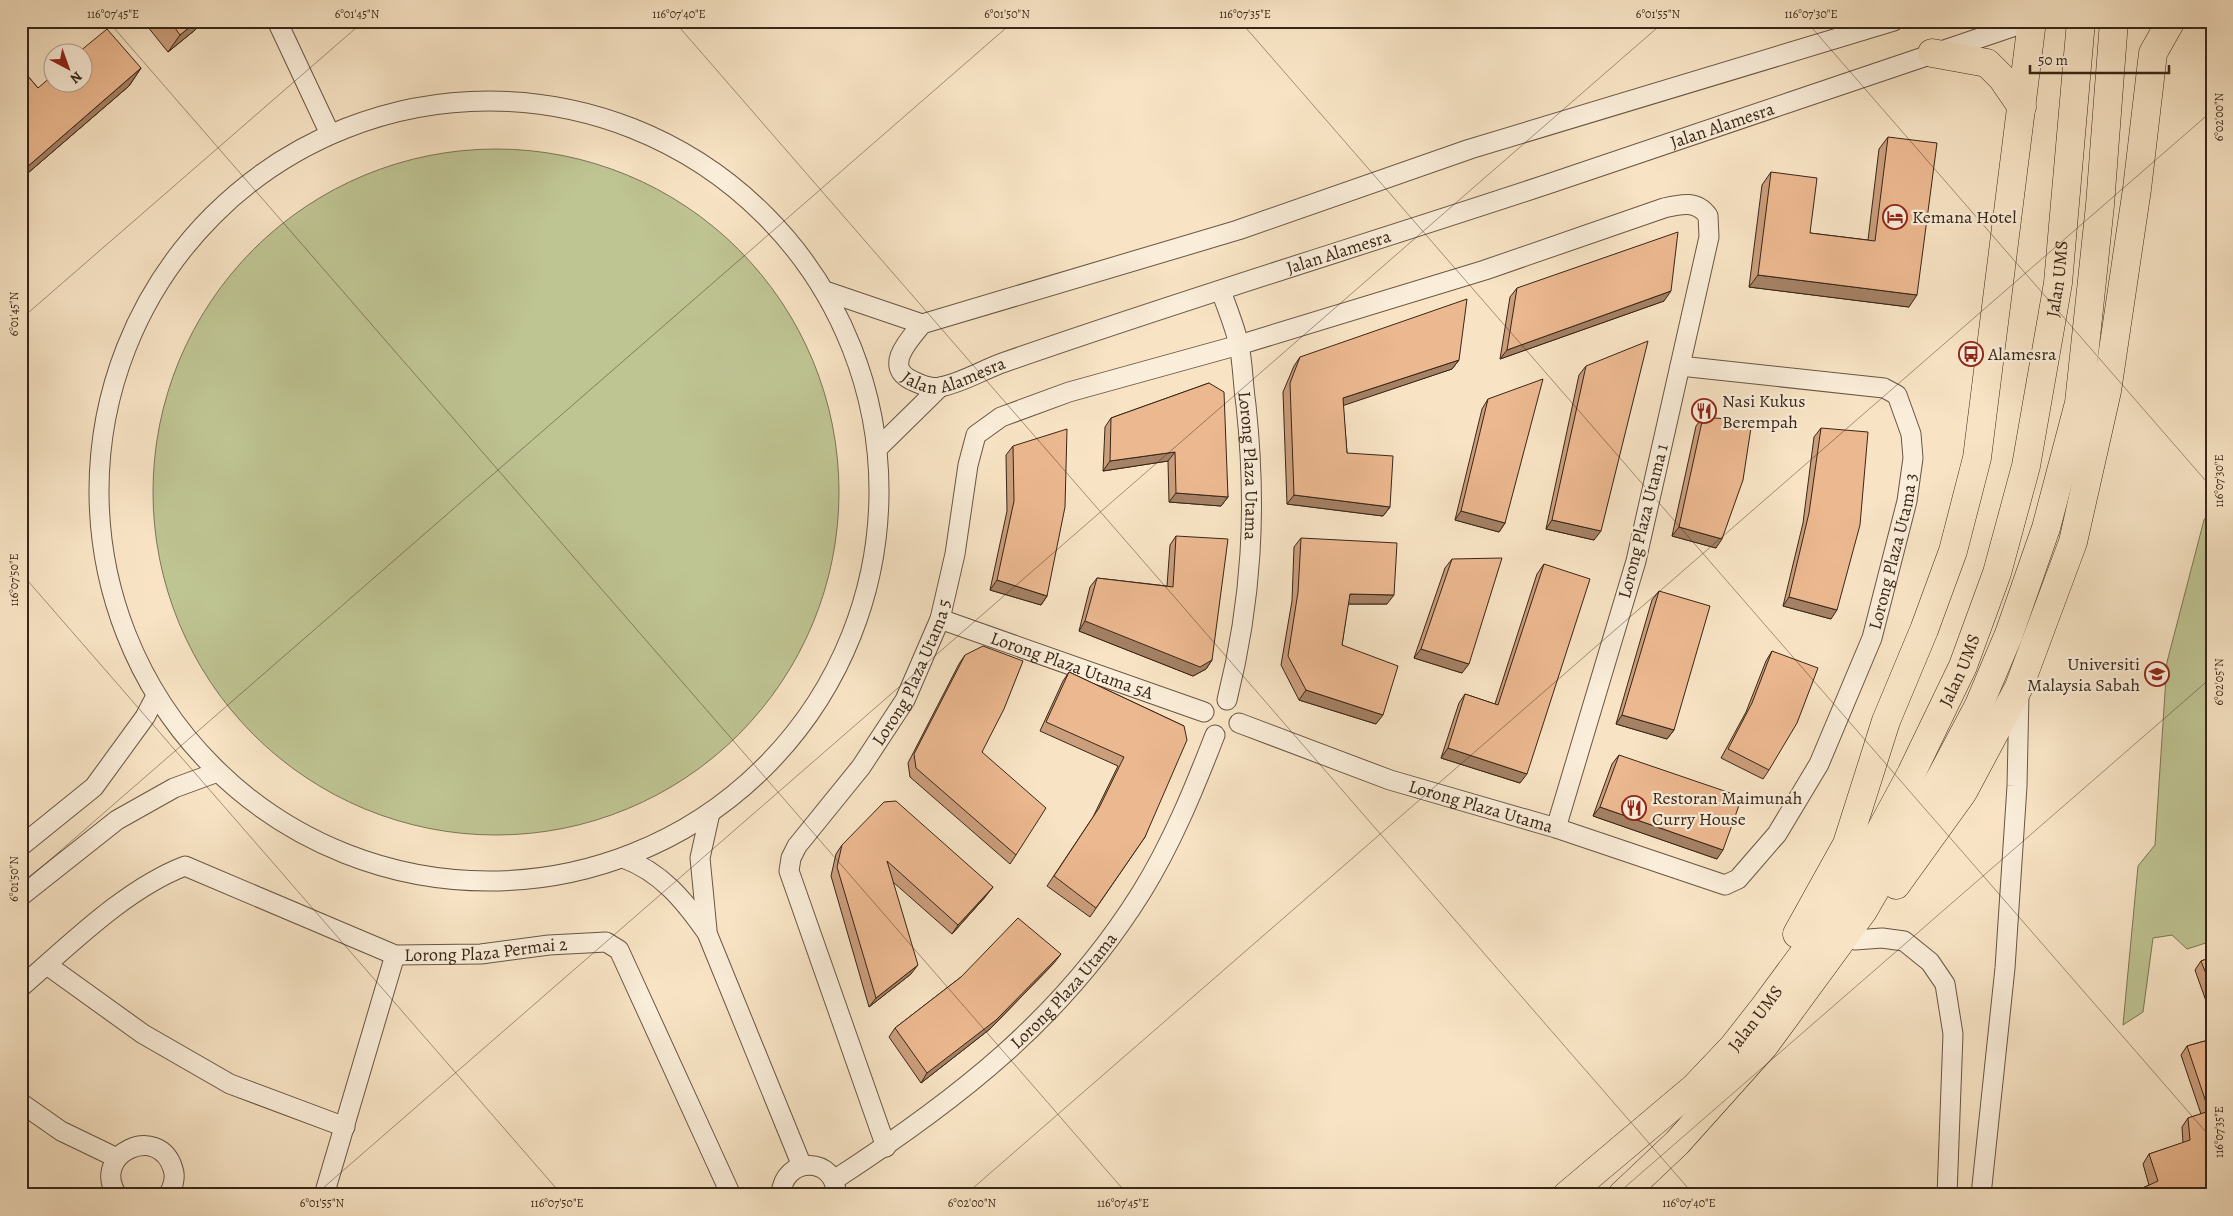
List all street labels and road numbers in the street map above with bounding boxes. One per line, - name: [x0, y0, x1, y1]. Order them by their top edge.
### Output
- street label: Jalan Alamesra: [1667, 96, 1778, 154]
- street label: Jalan Alamesra: [1283, 224, 1394, 280]
- street label: Jalan UMS: [2040, 239, 2074, 319]
- street label: Jalan Alamesra: [896, 351, 1009, 400]
- street label: Lorong Plaza Utama: [1232, 390, 1264, 541]
- street label: Lorong Plaza Utama 1: [1612, 441, 1674, 601]
- street label: Lorong Plaza Utama 3: [1863, 472, 1923, 632]
- street label: Lorong Plaza Utama 5: [866, 597, 956, 750]
- street label: Lorong Plaza Utama 5A: [987, 626, 1157, 705]
- street label: Jalan UMS: [1933, 631, 1986, 711]
- street label: Lorong Plaza Utama: [1406, 774, 1556, 839]
- street label: Lorong Plaza Utama: [1005, 927, 1123, 1054]
- street label: Lorong Plaza Permai 2: [404, 932, 568, 967]
- street label: Jalan UMS: [1722, 980, 1788, 1056]

